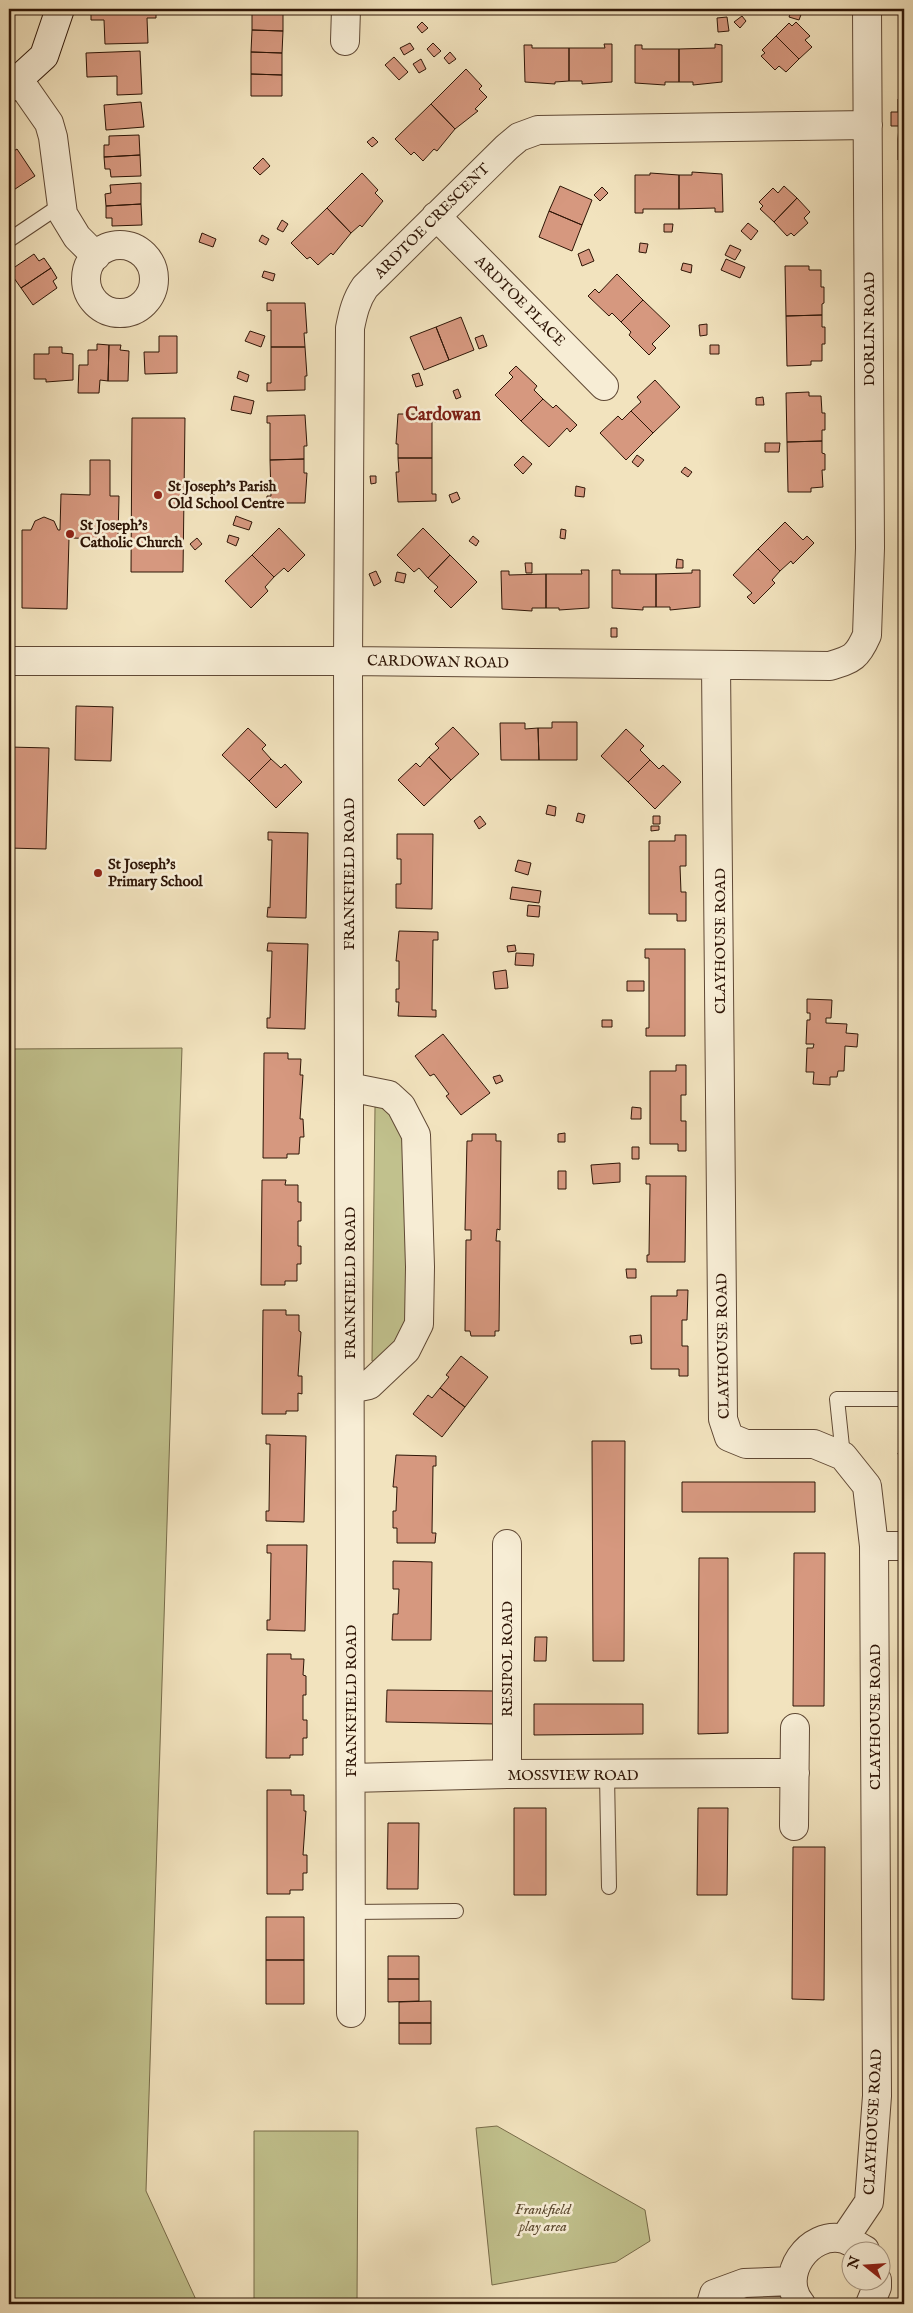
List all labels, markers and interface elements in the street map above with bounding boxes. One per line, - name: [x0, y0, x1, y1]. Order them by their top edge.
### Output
- street label: ARDTOE CRESCENT: [370, 159, 494, 283]
- street label: ARDTOE PLACE: [470, 251, 569, 350]
- street label: DORLIN ROAD: [860, 272, 879, 386]
- district label: Cardowan: [405, 404, 481, 427]
- place label: St Joseph's Parish Old School Centre: [168, 477, 285, 513]
- marker: St Joseph's Parish Old School Centre: [152, 489, 164, 501]
- place label: St Joseph's Catholic Church: [80, 516, 183, 552]
- marker: St Joseph's Catholic Church: [64, 528, 76, 540]
- street label: CARDOWAN ROAD: [367, 651, 509, 673]
- street label: FRANKFIELD ROAD: [340, 798, 359, 950]
- place label: St Joseph's Primary School: [108, 855, 204, 891]
- marker: St Joseph's Primary School: [92, 867, 104, 879]
- street label: CLAYHOUSE ROAD: [711, 868, 730, 1014]
- street label: FRANKFIELD ROAD: [341, 1207, 360, 1359]
- street label: CLAYHOUSE ROAD: [712, 1273, 734, 1419]
- street label: RESIPOL ROAD: [498, 1601, 517, 1717]
- street label: FRANKFIELD ROAD: [342, 1625, 361, 1777]
- street label: CLAYHOUSE ROAD: [866, 1644, 885, 1790]
- street label: MOSSVIEW ROAD: [507, 1766, 639, 1785]
- street label: CLAYHOUSE ROAD: [860, 2049, 886, 2195]
- park label: Frankfield play area: [515, 2200, 572, 2236]
- north arrow: [840, 2240, 890, 2290]
- text: N: [844, 2254, 865, 2272]

